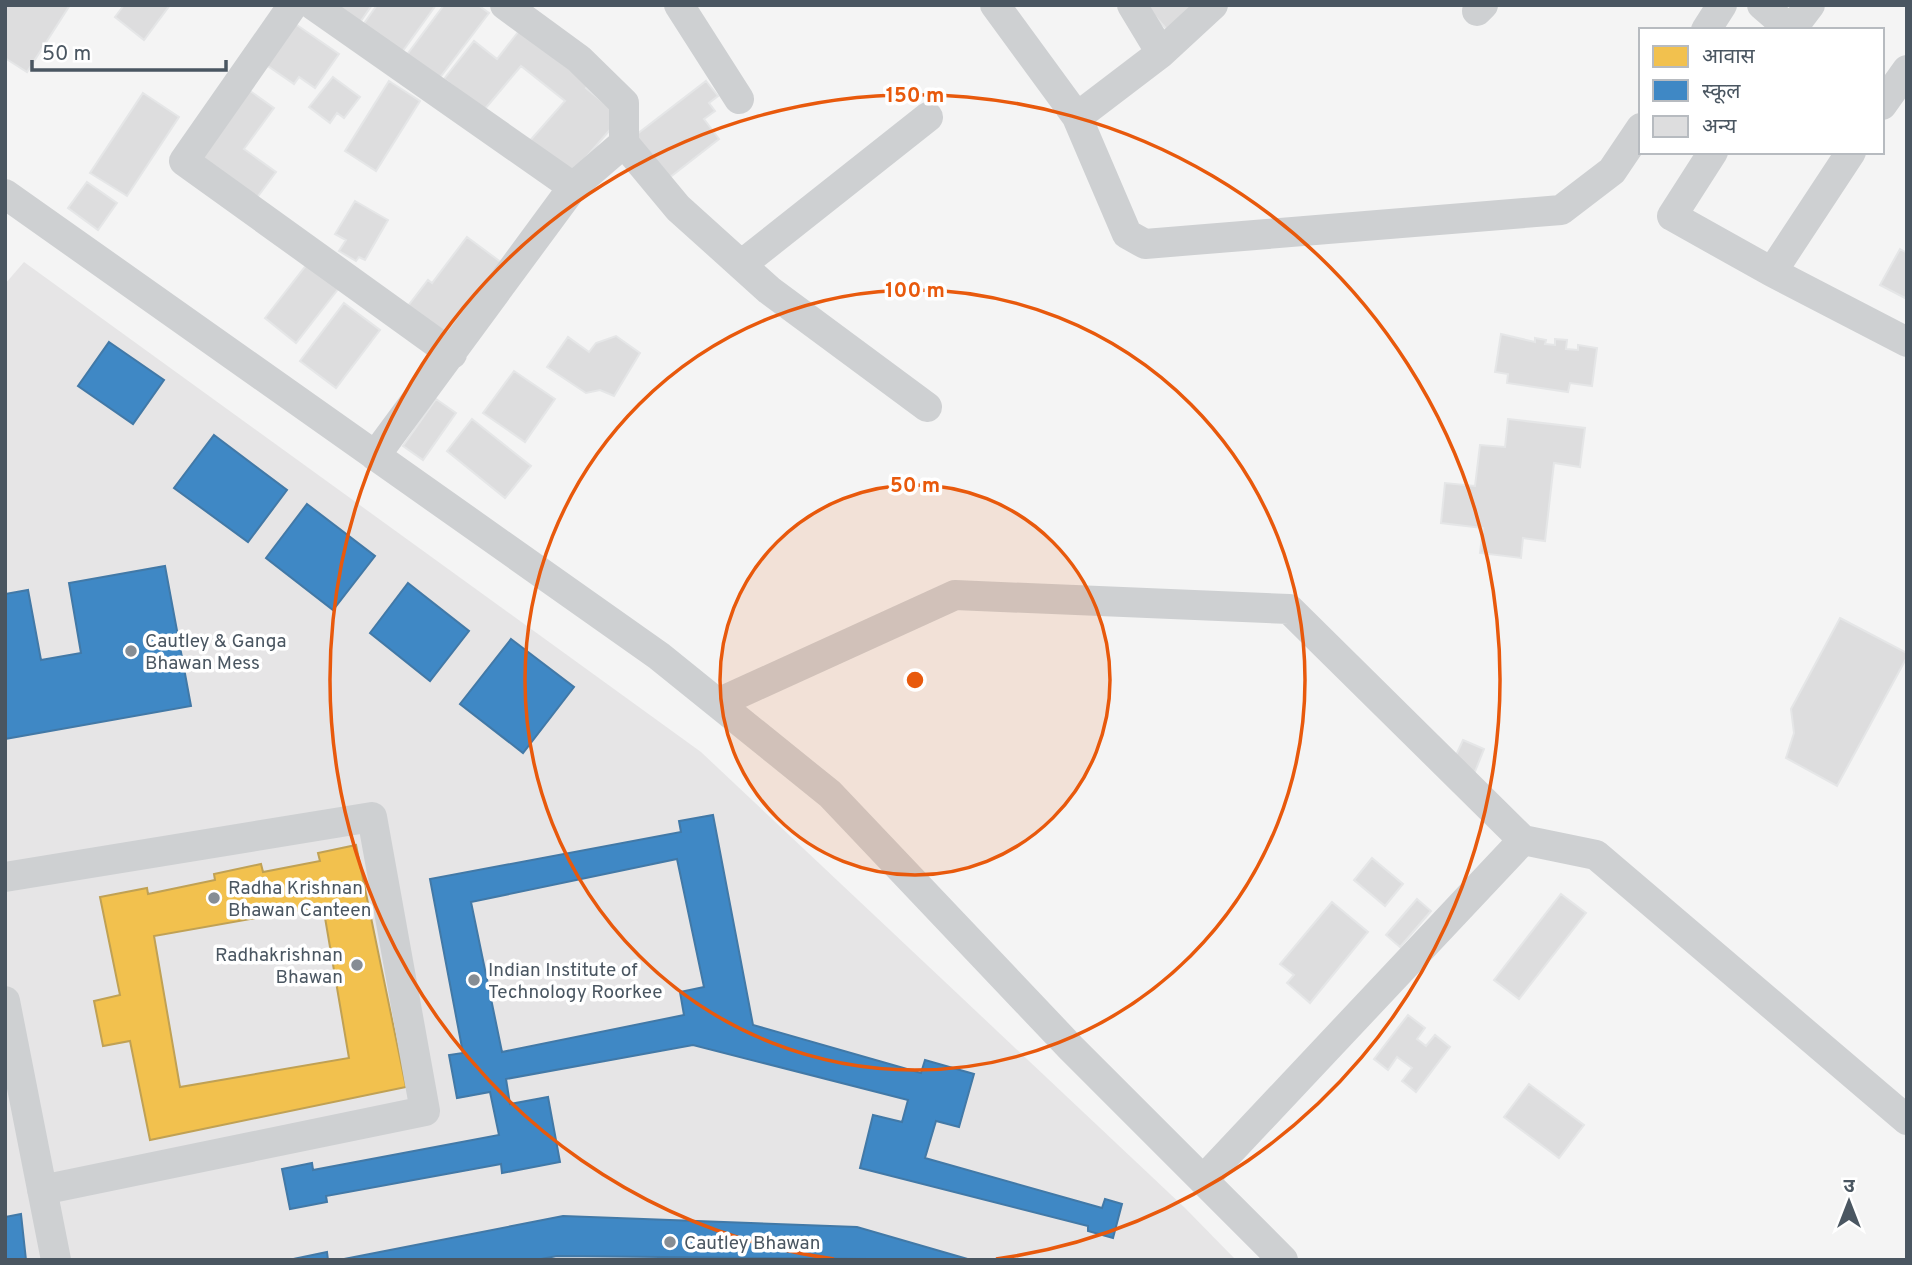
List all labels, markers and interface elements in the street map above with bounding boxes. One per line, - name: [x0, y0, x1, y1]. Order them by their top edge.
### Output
- scale bar: [32, 28, 226, 72]
- legend: [1639, 28, 1884, 154]
- text: 50 m: [42, 41, 91, 68]
- text: आवास: [1702, 44, 1756, 71]
- text: स्कूल: [1702, 79, 1741, 106]
- text: 150 m: [886, 83, 944, 110]
- text: अन्य: [1702, 114, 1737, 141]
- text: 100 m: [885, 278, 945, 305]
- text: 50 m: [890, 473, 940, 500]
- place label: Cautley & Ganga Bhawan Mess: [145, 630, 287, 676]
- marker: Cautley & Ganga Bhawan Mess: [123, 643, 139, 659]
- centre of rings: [903, 668, 927, 692]
- place label: Radha Krishnan Bhawan Canteen: [228, 877, 371, 923]
- marker: Radha Krishnan Bhawan Canteen: [206, 890, 222, 906]
- place label: Radhakrishnan Bhawan: [215, 944, 343, 990]
- marker: Radhakrishnan Bhawan: [349, 957, 365, 973]
- place label: Indian Institute of Technology Roorkee: [488, 959, 662, 1005]
- marker: Indian Institute of Technology Roorkee: [466, 972, 482, 988]
- north arrow: [1814, 1167, 1884, 1237]
- text: उ: [1843, 1175, 1855, 1199]
- place label: Cautley Bhawan: [684, 1232, 821, 1256]
- marker: Cautley Bhawan: [662, 1234, 678, 1250]

